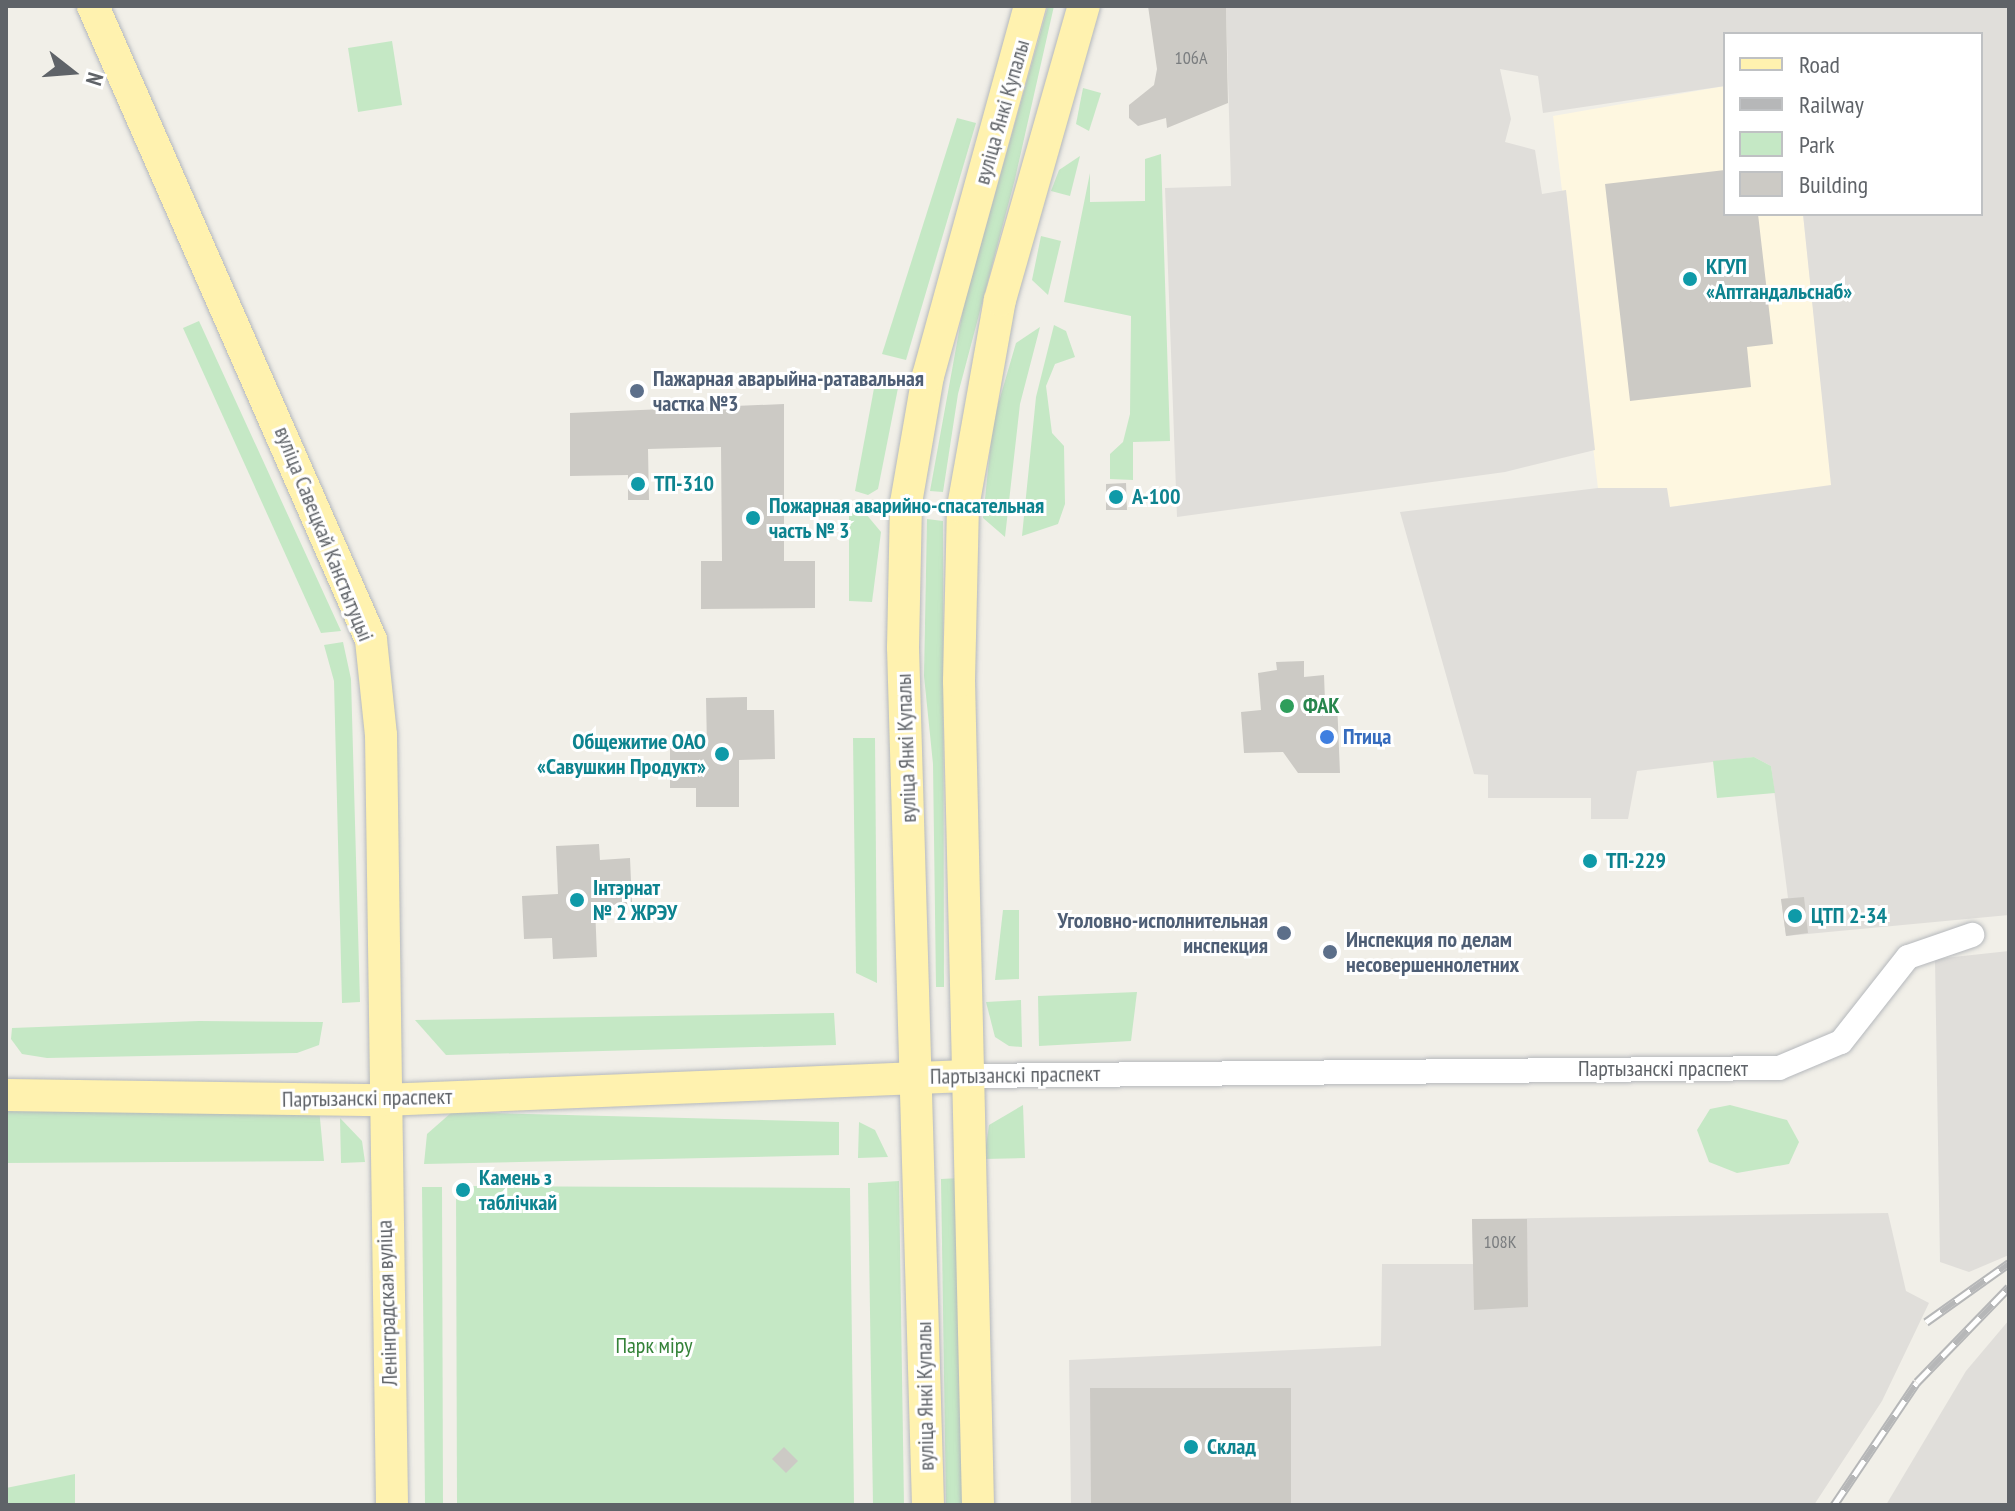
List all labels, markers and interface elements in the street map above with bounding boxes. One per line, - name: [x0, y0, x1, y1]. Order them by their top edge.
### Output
- north arrow: [32, 32, 112, 112]
- legend: [1723, 32, 1983, 216]
- street label: вуліца Янкі Купалы: [969, 37, 1035, 187]
- house number: 106А: [1175, 47, 1207, 69]
- text: Road: [1799, 49, 1840, 80]
- text: N: [80, 69, 110, 89]
- text: Railway: [1799, 89, 1864, 120]
- text: Park: [1799, 129, 1835, 160]
- text: Building: [1799, 169, 1868, 200]
- place label: КГУП «Аптгандальснаб»: [1706, 253, 1852, 304]
- marker: КГУП «Аптгандальснаб»: [1681, 270, 1699, 288]
- place label: Пажарная аварыйна-ратавальная частка №3: [653, 365, 924, 416]
- marker: Пажарная аварыйна-ратавальная частка №3: [628, 382, 646, 400]
- street label: вуліца Савецкай Канстытуцыі: [269, 423, 379, 645]
- place label: ТП-310: [654, 471, 714, 497]
- marker: ТП-310: [629, 475, 647, 493]
- place label: А-100: [1132, 484, 1180, 510]
- marker: А-100: [1107, 488, 1125, 506]
- place label: Пожарная аварийно-спасательная часть № 3: [769, 492, 1044, 544]
- marker: Пожарная аварийно-спасательная часть № 3: [744, 509, 762, 527]
- street label: вуліца Янкі Купалы: [890, 673, 922, 823]
- place label: ФАК: [1303, 693, 1340, 719]
- marker: ФАК: [1278, 697, 1296, 715]
- place label: Птица: [1343, 724, 1391, 750]
- place label: Общежитие ОАО «Савушкин Продукт»: [537, 728, 706, 780]
- marker: Птица: [1318, 728, 1336, 746]
- marker: Общежитие ОАО «Савушкин Продукт»: [713, 745, 731, 763]
- place label: ТП-229: [1606, 848, 1666, 874]
- marker: ТП-229: [1581, 852, 1599, 870]
- place label: Інтэрнат № 2 ЖРЭУ: [593, 874, 677, 926]
- marker: Інтэрнат № 2 ЖРЭУ: [568, 891, 586, 909]
- place label: ЦТП 2-34: [1811, 903, 1887, 929]
- place label: Уголовно-исполнительная инспекция: [1057, 907, 1268, 958]
- marker: ЦТП 2-34: [1786, 907, 1804, 925]
- marker: Уголовно-исполнительная инспекция: [1275, 924, 1293, 942]
- place label: Инспекция по делам несовершеннолетних: [1346, 926, 1519, 978]
- marker: Инспекция по делам несовершеннолетних: [1321, 943, 1339, 961]
- street label: Партызанскі праспект: [1578, 1056, 1748, 1082]
- street label: Партызанскі праспект: [930, 1060, 1100, 1090]
- street label: Партызанскі праспект: [282, 1083, 452, 1113]
- place label: Камень з таблічкай: [479, 1164, 557, 1216]
- marker: Камень з таблічкай: [454, 1181, 472, 1199]
- street label: Ленінградская вуліца: [371, 1220, 403, 1386]
- house number: 108К: [1483, 1231, 1517, 1253]
- street label: вуліца Янкі Купалы: [910, 1321, 940, 1471]
- park label: Парк міру: [616, 1333, 692, 1359]
- place label: Склад: [1207, 1434, 1256, 1460]
- marker: Склад: [1182, 1438, 1200, 1456]

